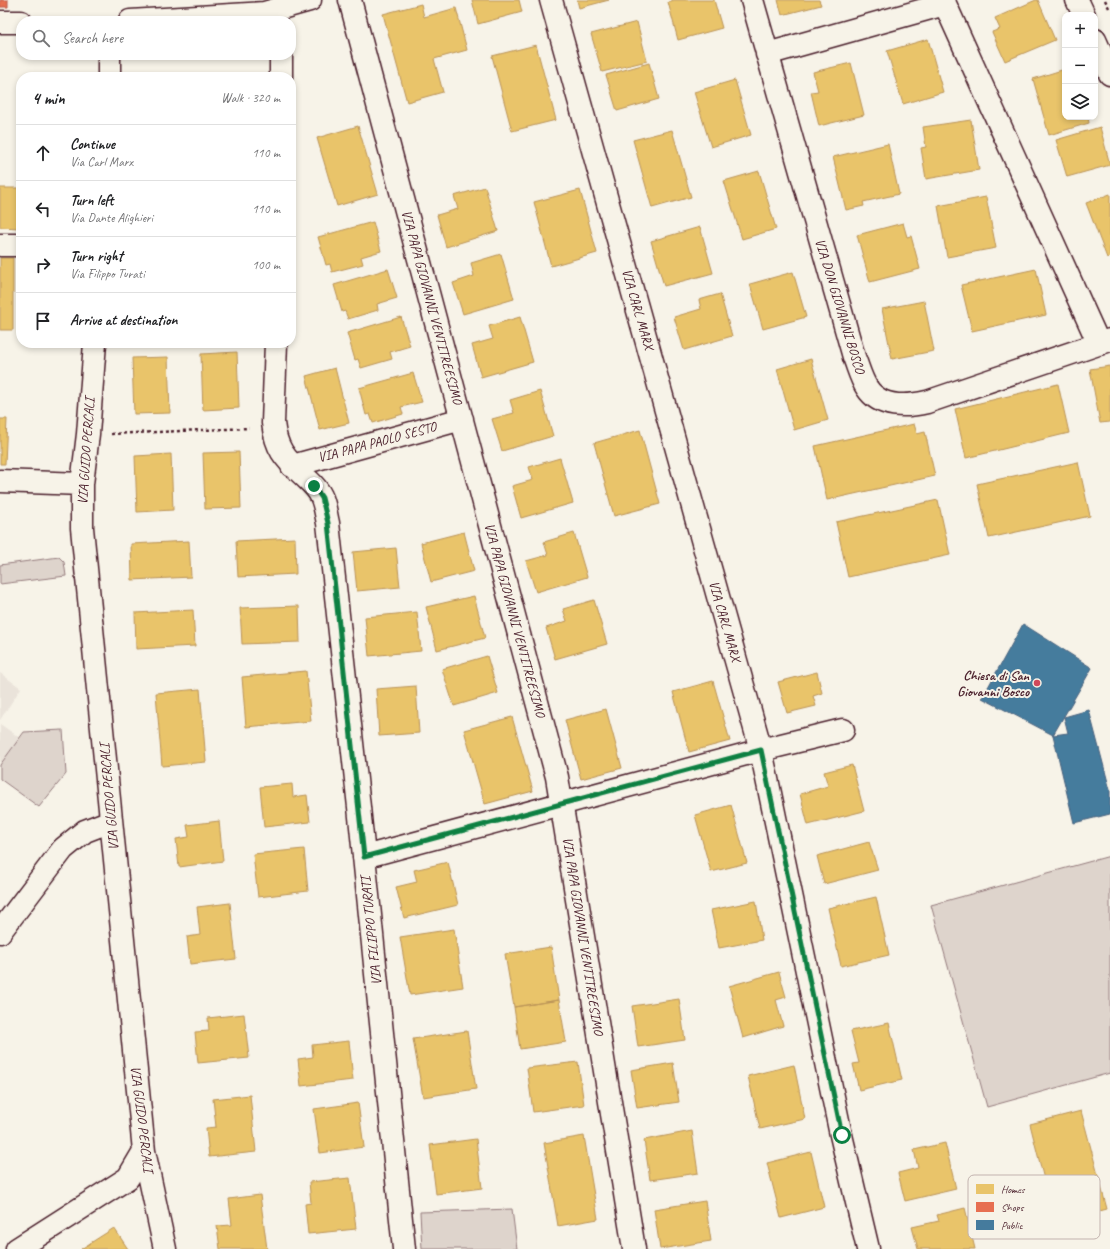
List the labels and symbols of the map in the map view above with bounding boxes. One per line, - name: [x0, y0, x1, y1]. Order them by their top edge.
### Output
- street label: VIA PAPA GIOVANNI VENTITREESIMO: [398, 208, 467, 408]
- street label: VIA DON GIOVANNI BOSCO: [811, 236, 869, 378]
- street label: VIA CARL MARX: [618, 267, 658, 354]
- street label: VIA GUIDO PERCALI: [74, 394, 98, 505]
- street label: VIA PAPA PAOLO SESTO: [316, 417, 440, 466]
- route end: [305, 477, 323, 495]
- street label: VIA PAPA GIOVANNI VENTITREESIMO: [481, 521, 550, 721]
- street label: VIA CARL MARX: [705, 579, 745, 666]
- place label: Chiesa di San Giovanni Bosco: [957, 667, 1030, 700]
- marker: Chiesa di San Giovanni Bosco: [1032, 678, 1042, 688]
- street label: VIA GUIDO PERCALI: [96, 740, 122, 851]
- street label: VIA PAPA GIOVANNI VENTITREESIMO: [559, 836, 607, 1038]
- street label: VIA FILIPPO TURATI: [356, 872, 385, 986]
- street label: VIA GUIDO PERCALI: [127, 1065, 157, 1177]
- route start: [833, 1126, 851, 1144]
- legend: [968, 1175, 1100, 1239]
- text: Homes: [1001, 1182, 1026, 1196]
- text: Shops: [1001, 1200, 1025, 1214]
- text: Public: [1001, 1218, 1023, 1232]

